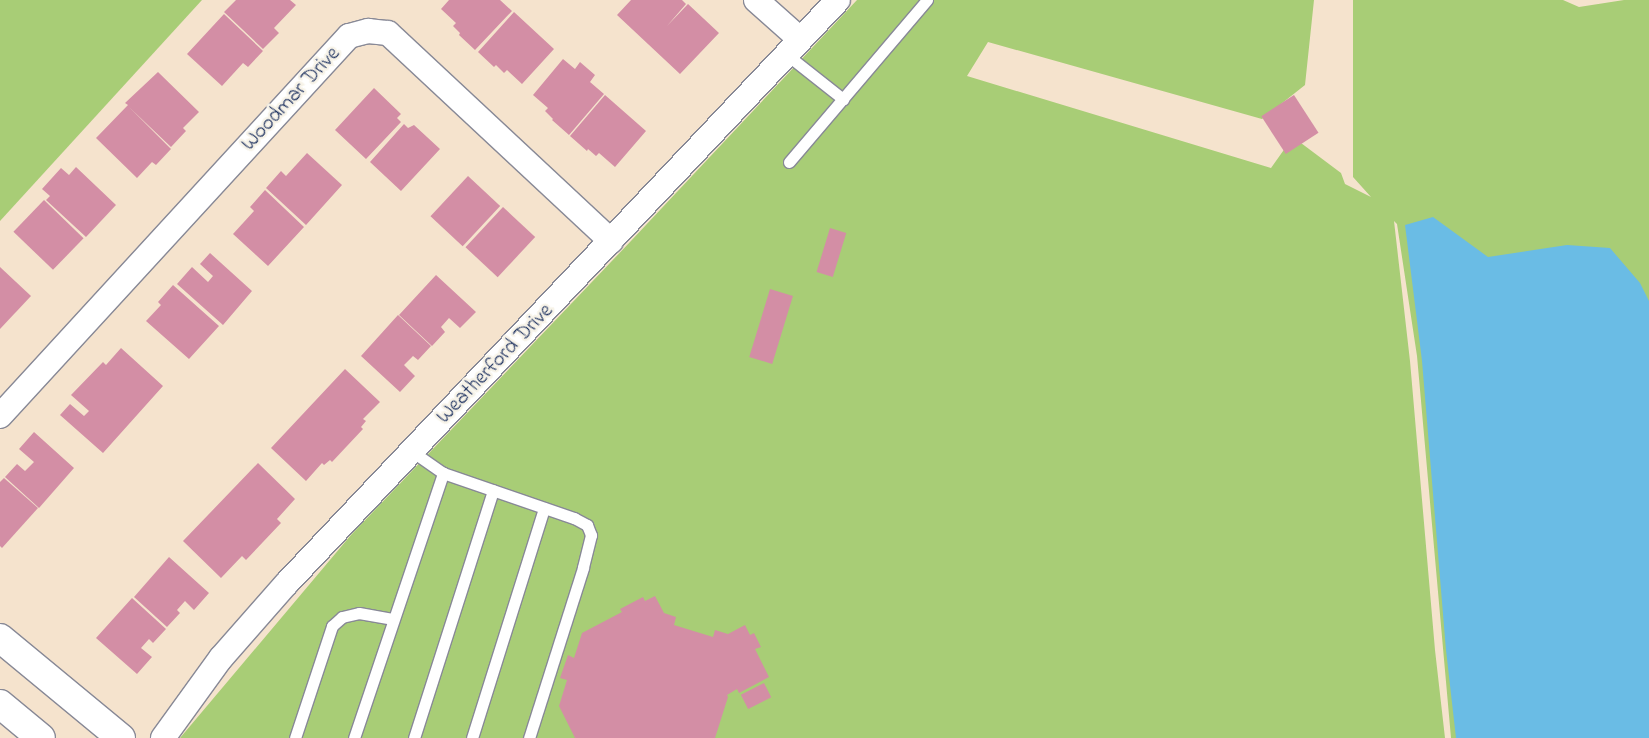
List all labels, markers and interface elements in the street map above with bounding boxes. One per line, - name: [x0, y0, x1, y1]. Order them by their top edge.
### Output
- street label: Woodmar Drive: [236, 42, 346, 156]
- street label: Weatherford Drive: [431, 299, 559, 429]

